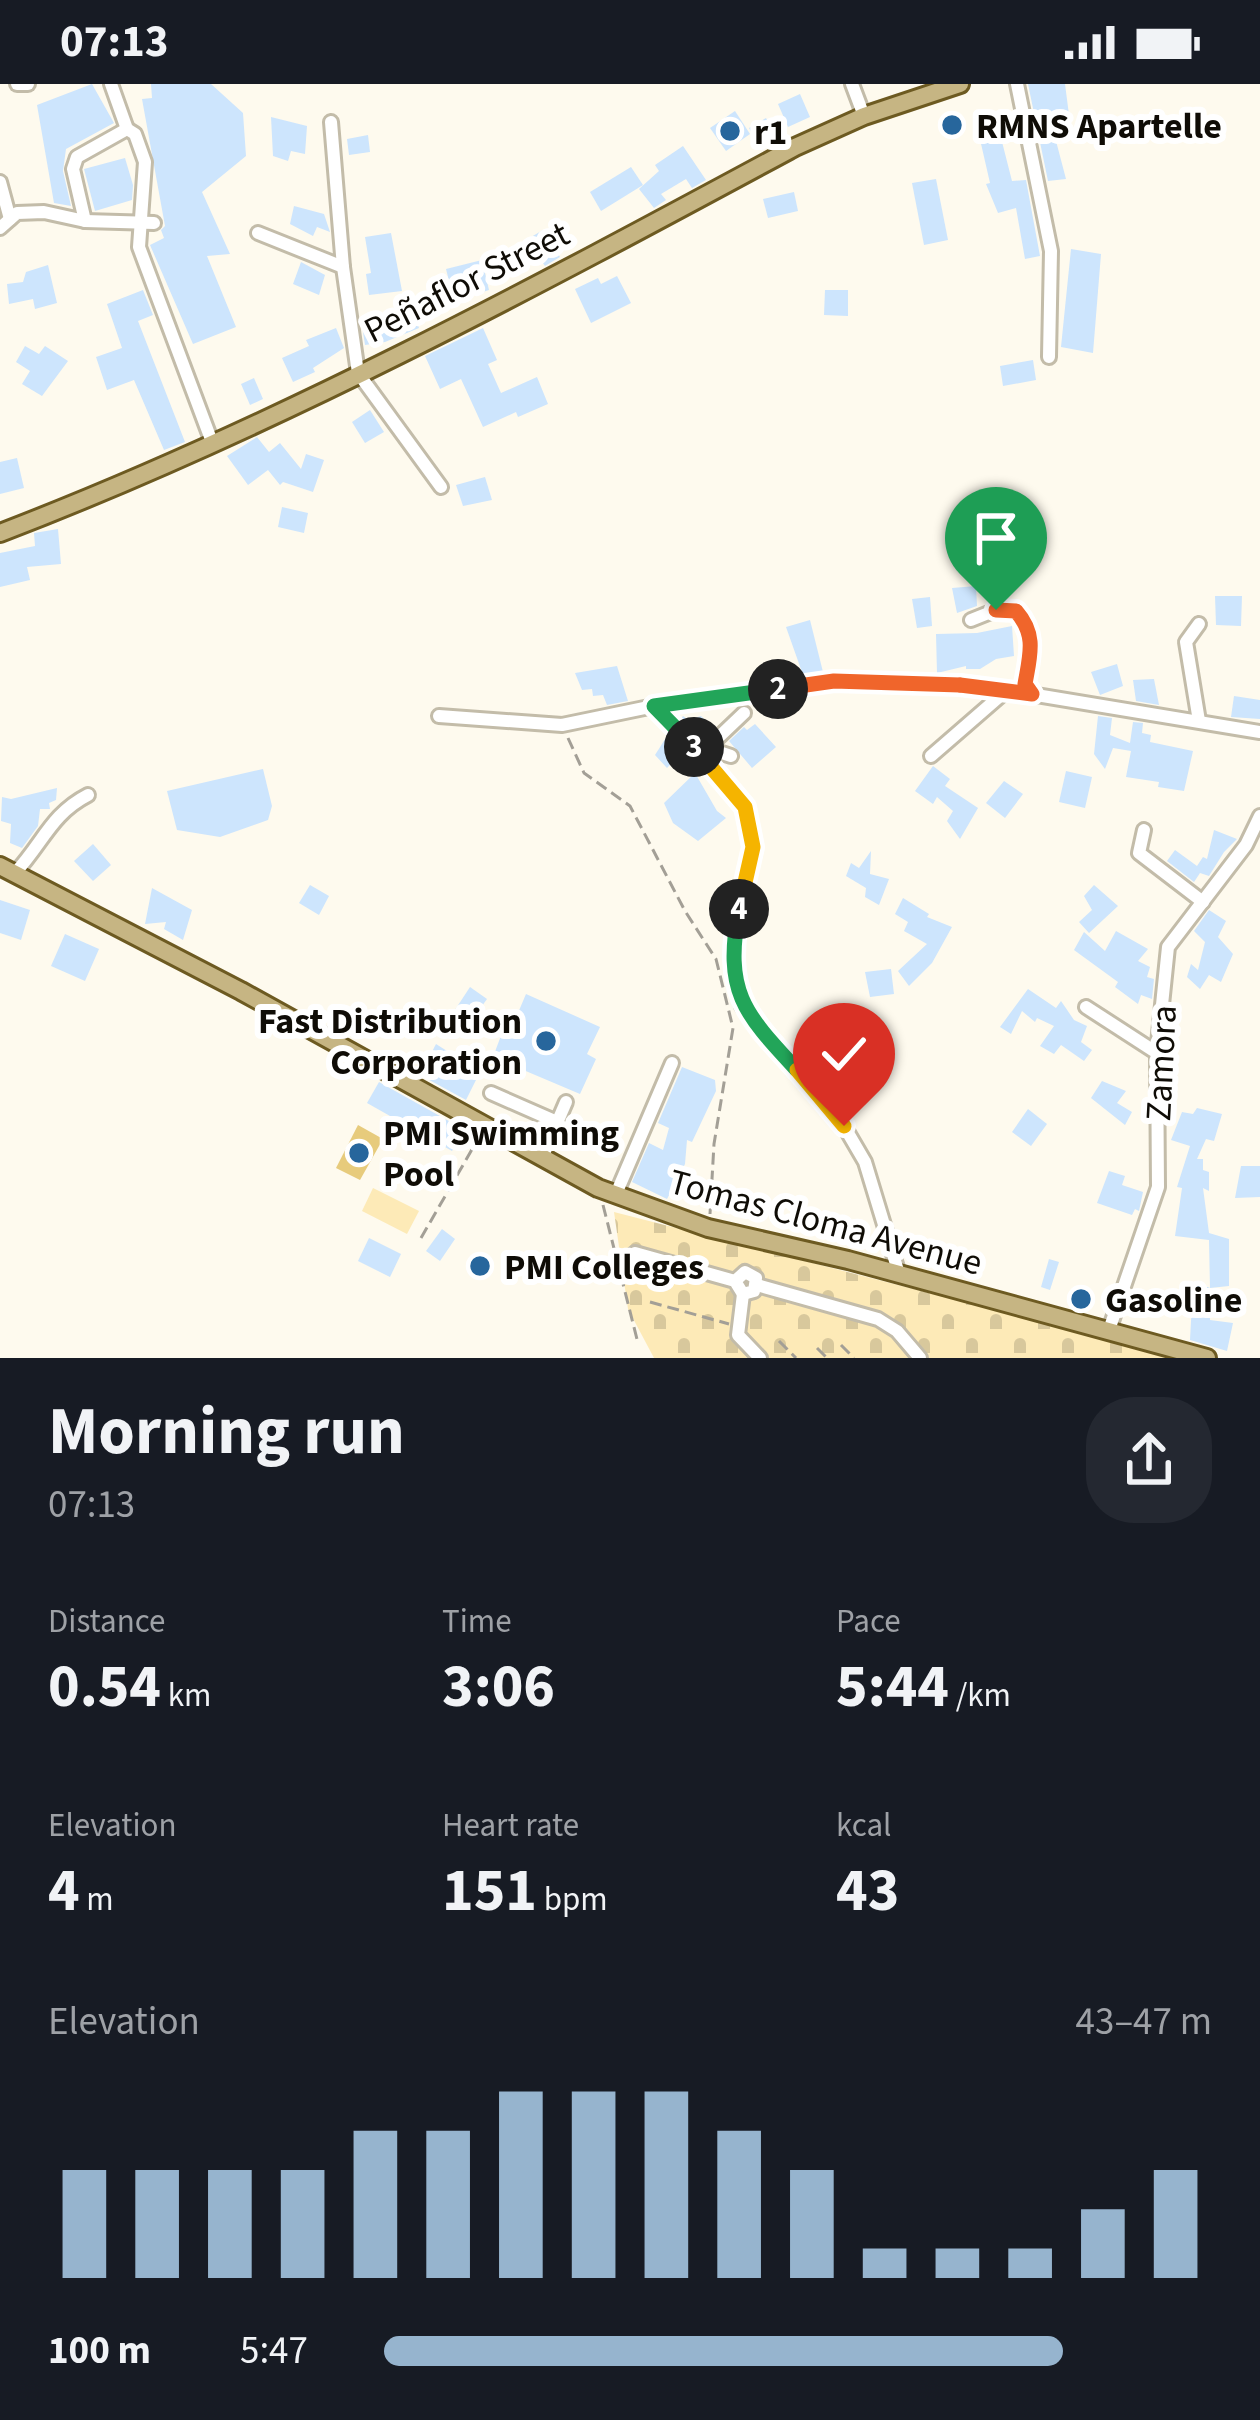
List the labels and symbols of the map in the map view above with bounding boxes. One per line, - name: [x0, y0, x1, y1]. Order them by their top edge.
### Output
- place label: RMNS Apartelle: [976, 101, 1222, 152]
- place label: r1: [754, 107, 787, 158]
- marker: RMNS Apartelle: [939, 112, 965, 138]
- marker: r1: [717, 118, 743, 144]
- street label: Peñaflor Street: [355, 209, 578, 356]
- pin: [945, 487, 1047, 610]
- pin: 2: [748, 659, 808, 719]
- pin: 3: [664, 717, 724, 777]
- pin: 4: [709, 879, 769, 939]
- place label: Fast Distribution Corporation: [258, 996, 522, 1088]
- pin: [793, 1003, 895, 1126]
- street label: Zamora: [1133, 1004, 1190, 1122]
- marker: Fast Distribution Corporation: [533, 1028, 559, 1054]
- place label: PMI Swimming Pool: [383, 1108, 619, 1200]
- marker: PMI Swimming Pool: [346, 1140, 372, 1166]
- street label: Tomas Cloma Avenue: [663, 1156, 988, 1289]
- place label: PMI Colleges: [504, 1242, 704, 1293]
- marker: PMI Colleges: [467, 1253, 493, 1279]
- place label: Gasoline: [1105, 1275, 1242, 1326]
- marker: Gasoline: [1068, 1286, 1094, 1312]

